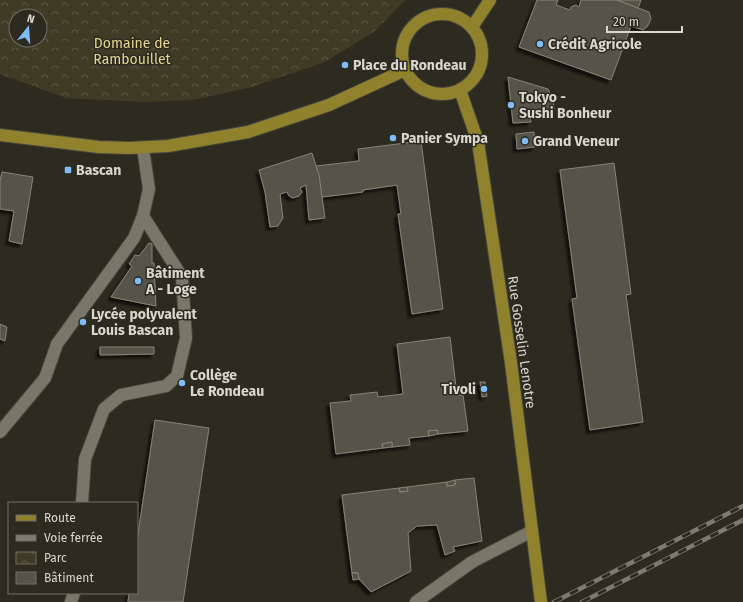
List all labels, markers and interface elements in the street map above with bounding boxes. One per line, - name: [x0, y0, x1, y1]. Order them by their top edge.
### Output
- north arrow: [8, 8, 48, 48]
- scale bar: [607, 8, 682, 34]
- text: N: [25, 12, 36, 26]
- text: 20 m: [613, 15, 639, 29]
- park label: Domaine de Rambouillet: [93, 35, 172, 68]
- place label: Crédit Agricole: [548, 36, 642, 53]
- marker: Crédit Agricole: [535, 39, 545, 49]
- place label: Place du Rondeau: [353, 57, 467, 74]
- marker: Place du Rondeau: [340, 60, 350, 70]
- place label: Tokyo - Sushi Bonheur: [519, 89, 612, 122]
- marker: Tokyo - Sushi Bonheur: [506, 100, 516, 110]
- place label: Panier Sympa: [401, 130, 488, 147]
- marker: Panier Sympa: [388, 133, 398, 143]
- place label: Grand Veneur: [533, 133, 620, 150]
- marker: Grand Veneur: [520, 136, 530, 146]
- place label: Bascan: [76, 162, 121, 179]
- marker: Bascan: [63, 165, 73, 175]
- place label: Bâtiment A - Loge: [145, 265, 205, 298]
- street label: Rue Gosselin Lenotre: [504, 275, 539, 410]
- marker: Bâtiment A - Loge: [133, 276, 143, 286]
- place label: Lycée polyvalent Louis Bascan: [91, 306, 198, 339]
- marker: Lycée polyvalent Louis Bascan: [78, 317, 88, 327]
- place label: Collège Le Rondeau: [190, 367, 264, 400]
- marker: Collège Le Rondeau: [177, 378, 187, 388]
- place label: Tivoli: [441, 381, 476, 398]
- marker: Tivoli: [479, 384, 489, 394]
- legend: [8, 502, 138, 594]
- text: Route: [44, 511, 76, 525]
- text: Voie ferrée: [44, 531, 103, 545]
- text: Parc: [44, 551, 67, 565]
- text: Bâtiment: [44, 571, 94, 585]

